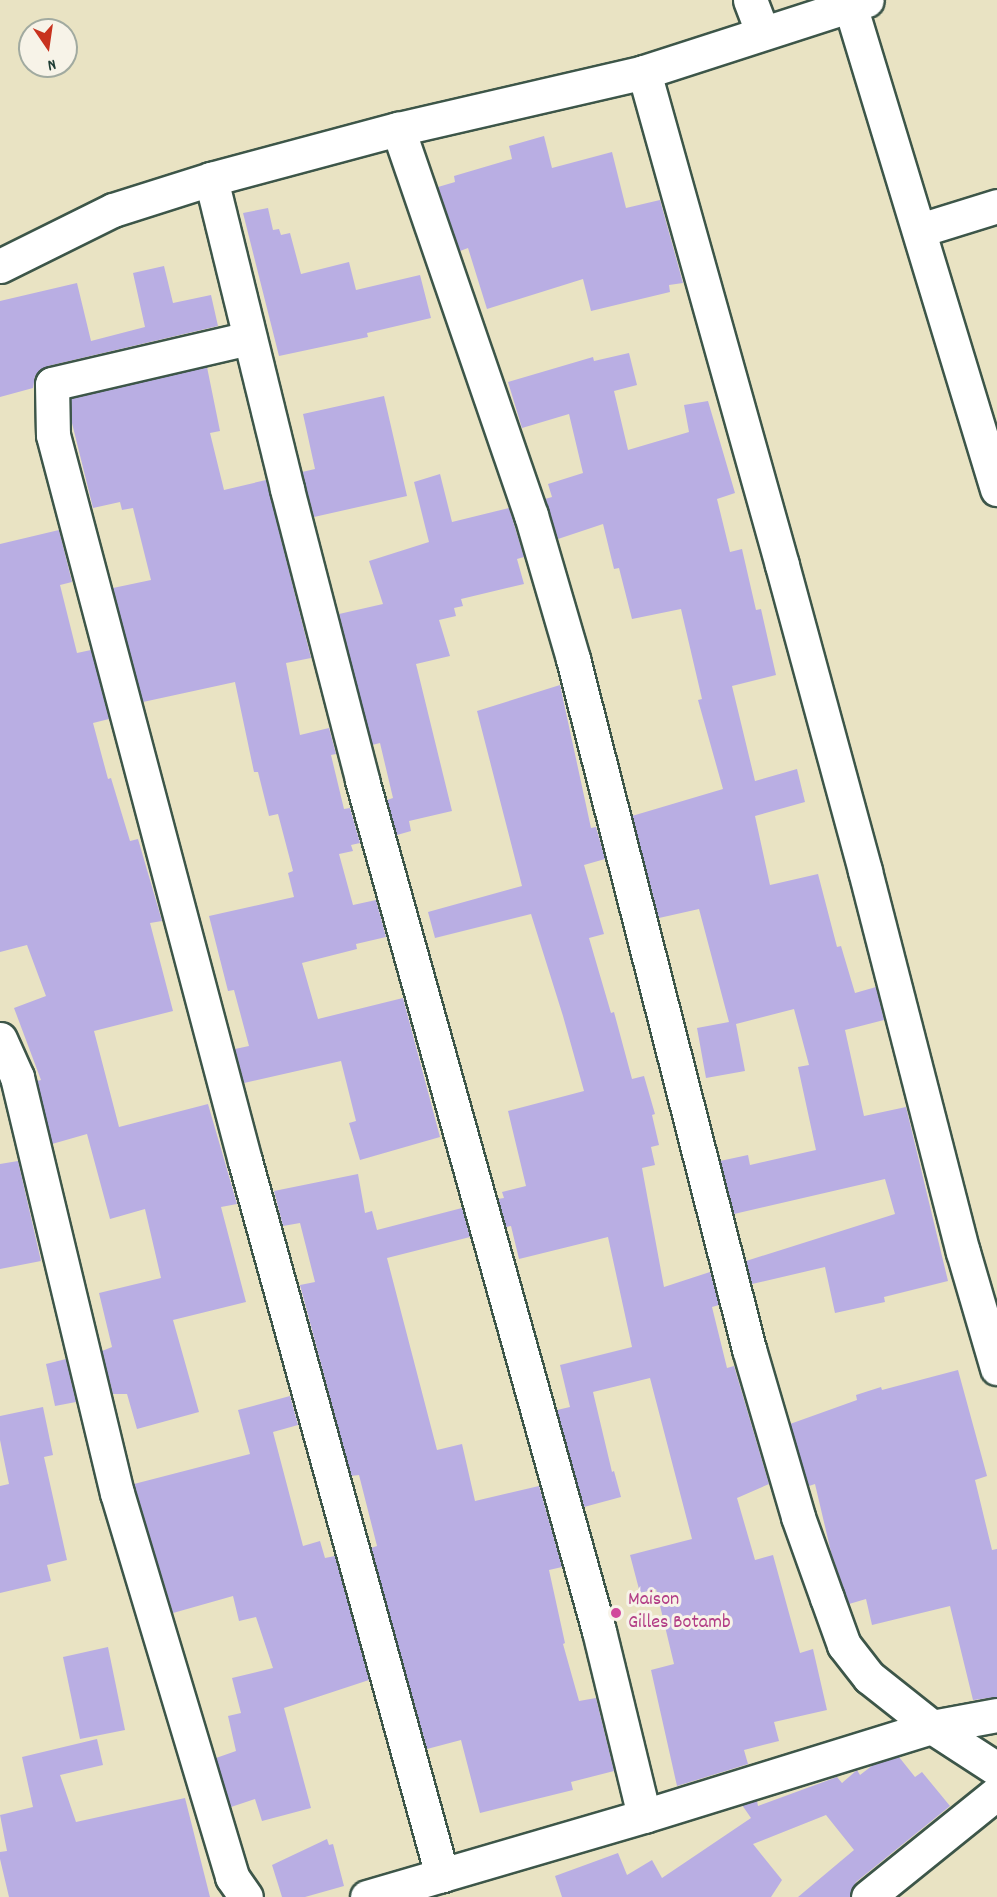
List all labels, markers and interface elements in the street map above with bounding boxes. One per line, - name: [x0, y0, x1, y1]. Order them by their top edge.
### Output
- north arrow: [18, 18, 78, 78]
- text: N: [45, 52, 58, 76]
- place label: Maison Gilles Botamb: [628, 1589, 731, 1636]
- marker: Maison Gilles Botamb: [609, 1606, 623, 1620]

